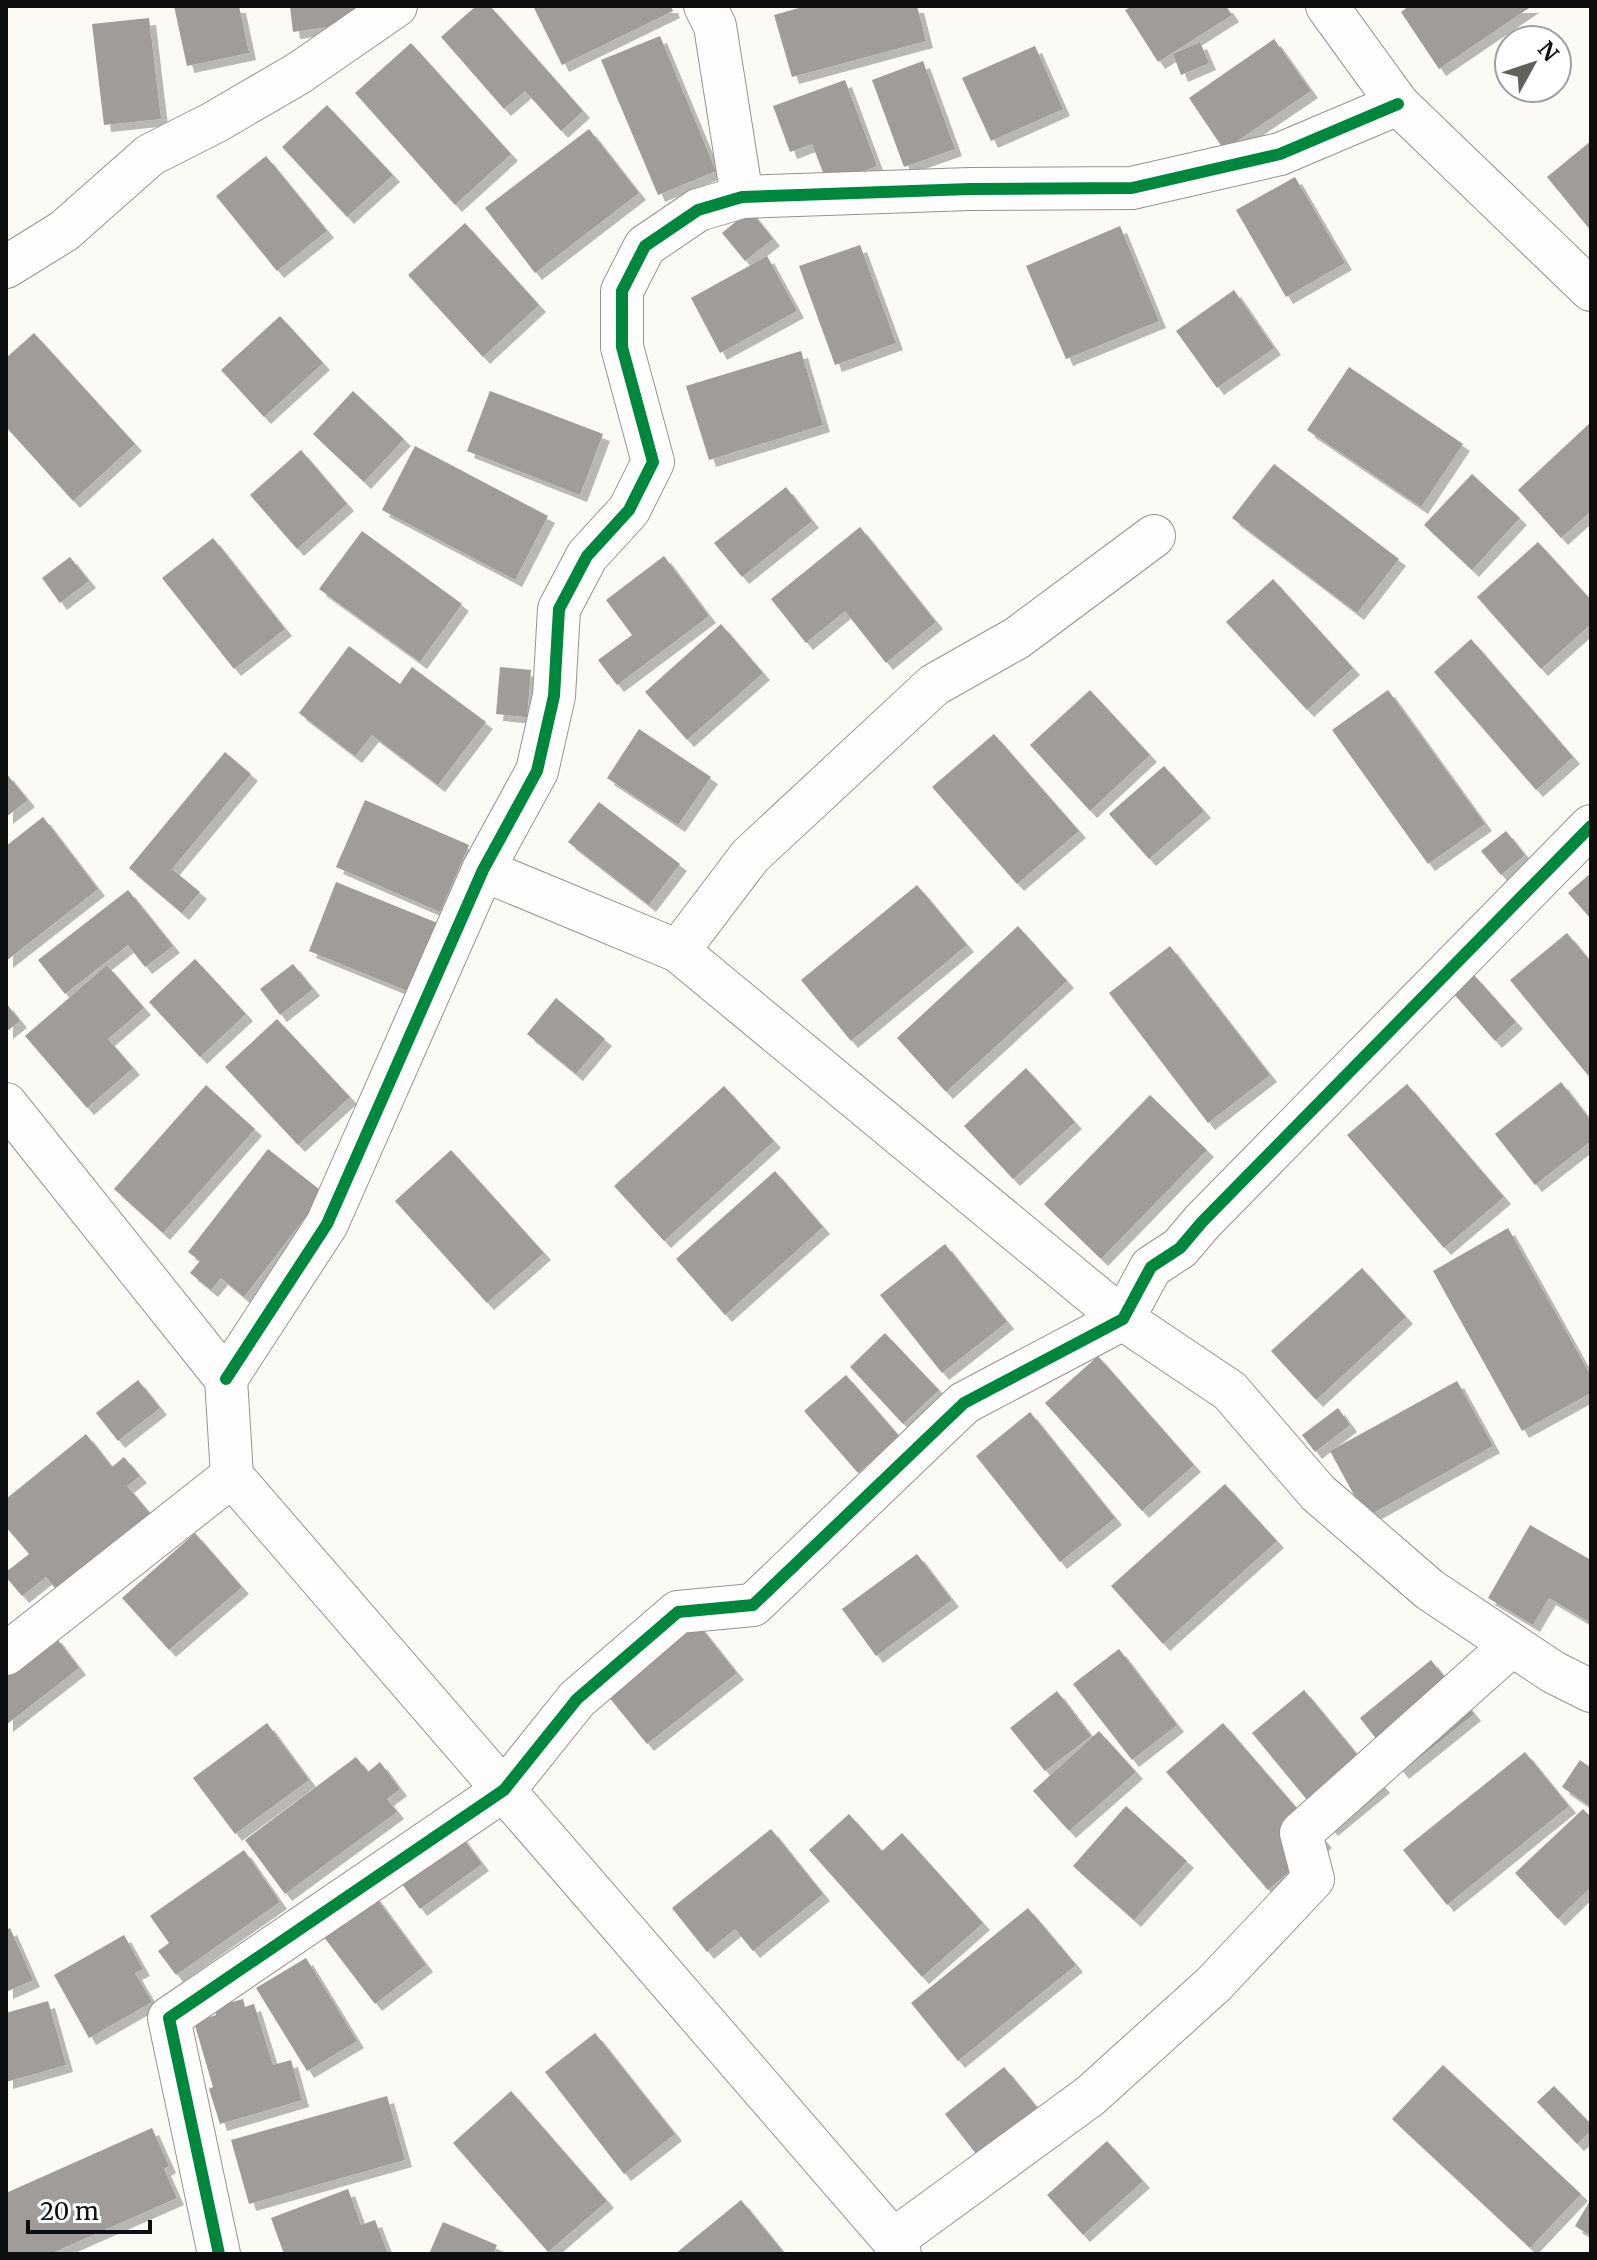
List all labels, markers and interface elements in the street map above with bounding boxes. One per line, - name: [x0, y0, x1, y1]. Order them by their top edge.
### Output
- north arrow: [1493, 24, 1573, 104]
- text: N: [1532, 35, 1565, 67]
- scale bar: [28, 2184, 150, 2234]
- text: 20 m: [40, 2196, 99, 2227]

